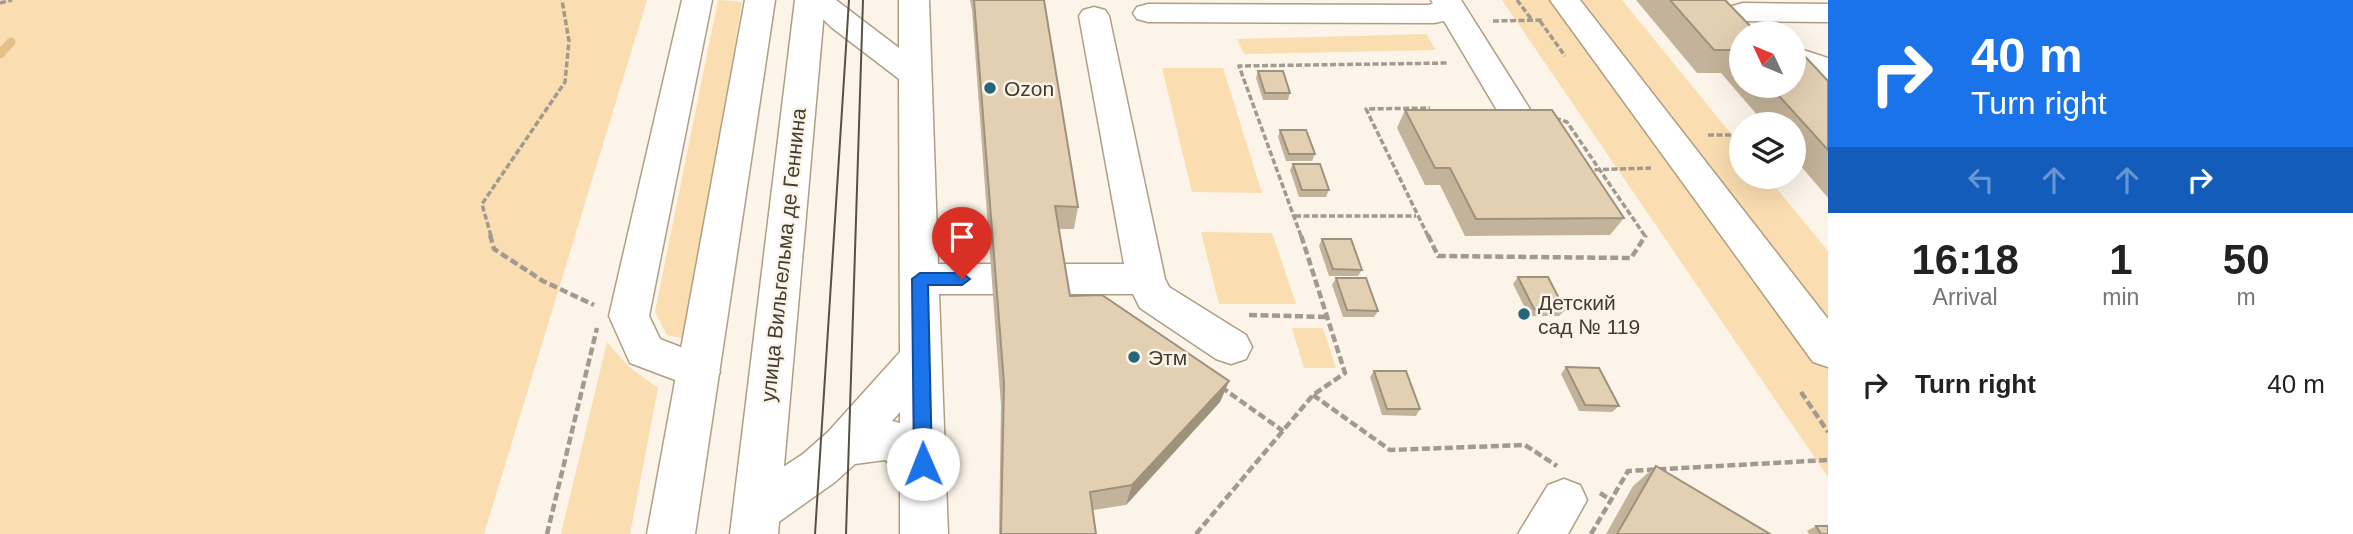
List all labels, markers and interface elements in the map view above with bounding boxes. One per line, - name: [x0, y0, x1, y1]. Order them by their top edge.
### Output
- north arrow: [1729, 21, 1806, 98]
- map controls: [1729, 21, 1806, 189]
- icon: right: [1856, 28, 1947, 119]
- text: 40 m: [1971, 28, 2083, 82]
- place label: Ozon: [1004, 77, 1054, 100]
- marker: Ozon: [982, 80, 998, 96]
- text: Turn right: [1971, 85, 2107, 121]
- street label: улица Вильгельма де Геннина: [756, 107, 810, 403]
- button: layers: [1729, 112, 1806, 189]
- icon: left: [1962, 161, 2000, 199]
- icon: ahead: [2035, 161, 2073, 199]
- icon: ahead: [2108, 161, 2146, 199]
- icon: right: [2181, 161, 2219, 199]
- pin: [932, 207, 992, 279]
- icon: arrive: [943, 218, 981, 256]
- text: 16:18: [1911, 236, 2019, 283]
- text: 1: [2109, 236, 2133, 283]
- text: 50: [2223, 236, 2270, 283]
- text: Arrival: [1933, 284, 1998, 310]
- text: min: [2102, 284, 2139, 310]
- text: m: [2237, 284, 2256, 310]
- place label: Детский сад № 119: [1538, 291, 1640, 338]
- marker: Детский сад № 119: [1516, 306, 1532, 322]
- place label: Этм: [1148, 346, 1187, 369]
- marker: Этм: [1126, 349, 1142, 365]
- icon: right: [1856, 366, 1894, 404]
- text: Turn right: [1915, 369, 2036, 399]
- text: 40 m: [2267, 369, 2325, 399]
- position arrow: [886, 427, 960, 501]

